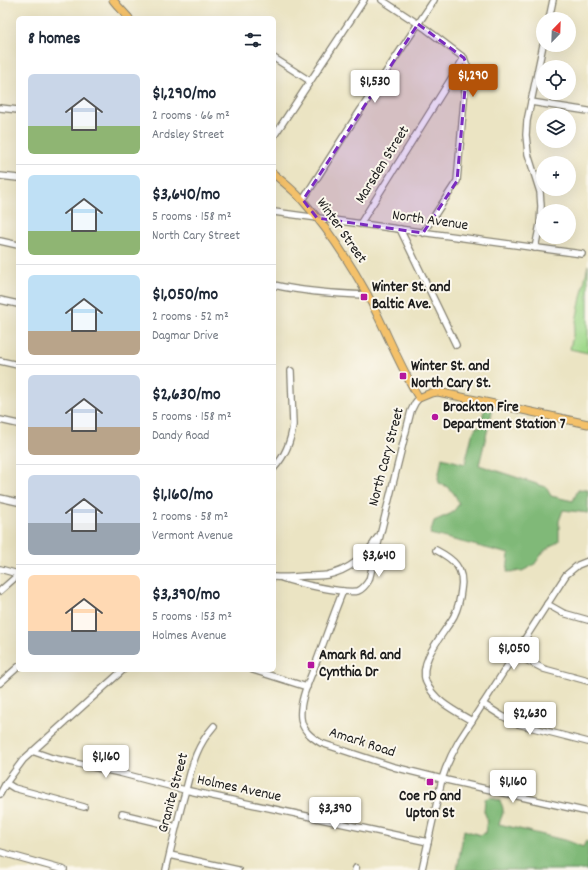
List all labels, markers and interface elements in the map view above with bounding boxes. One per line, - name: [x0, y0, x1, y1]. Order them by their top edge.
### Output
- north arrow: [536, 12, 576, 52]
- map controls: [536, 12, 576, 244]
- text: 8 homes: [28, 28, 80, 52]
- icon: filters: [242, 29, 264, 51]
- button: locate: [536, 60, 576, 100]
- pin: $1,290: [440, 64, 506, 98]
- text: $1,290: [458, 67, 488, 86]
- pin: $1,530: [342, 70, 408, 104]
- text: $1,530: [360, 73, 390, 92]
- text: $1,290/mo: [152, 83, 216, 107]
- icon: home: [60, 90, 108, 138]
- text: 2 rooms · 66 m²: [152, 107, 230, 126]
- button: layers: [536, 108, 576, 148]
- street label: Marsden Street: [350, 121, 416, 208]
- text: Ardsley Street: [152, 126, 224, 145]
- button: +: [536, 156, 576, 196]
- text: $3,640/mo: [152, 184, 220, 208]
- icon: home: [60, 191, 108, 239]
- street label: Winter Street: [310, 194, 372, 269]
- button: −: [536, 204, 576, 244]
- street label: North Avenue: [391, 205, 470, 237]
- text: 5 rooms · 158 m²: [152, 208, 231, 227]
- text: North Cary Street: [152, 227, 240, 246]
- place label: Winter St. and Baltic Ave.: [372, 277, 451, 316]
- text: $1,050/mo: [152, 284, 218, 308]
- icon: home: [60, 291, 108, 339]
- marker: Winter St. and Baltic Ave.: [359, 292, 369, 302]
- text: 2 rooms · 52 m²: [152, 308, 229, 327]
- text: Dagmar Drive: [152, 327, 218, 346]
- place label: Winter St. and North Cary St.: [411, 356, 491, 395]
- marker: Winter St. and North Cary St.: [398, 371, 408, 381]
- text: $2,630/mo: [152, 384, 221, 408]
- icon: home: [60, 391, 108, 439]
- place label: Brockton Fire Department Station 7: [443, 397, 566, 436]
- street label: North Cary Street: [363, 405, 411, 509]
- text: 5 rooms · 158 m²: [152, 408, 231, 427]
- marker: Brockton Fire Department Station 7: [430, 412, 440, 422]
- text: Dandy Road: [152, 427, 209, 446]
- text: $1,160/mo: [152, 484, 213, 508]
- icon: home: [60, 491, 108, 539]
- text: 2 rooms · 58 m²: [152, 508, 228, 527]
- text: Vermont Avenue: [152, 527, 233, 546]
- pin: $3,640: [346, 544, 412, 578]
- text: $3,640: [362, 547, 396, 566]
- text: $3,390/mo: [152, 584, 220, 608]
- icon: home: [60, 591, 108, 639]
- text: 5 rooms · 153 m²: [152, 608, 232, 627]
- text: Holmes Avenue: [152, 627, 226, 646]
- pin: $1,050: [481, 637, 547, 671]
- text: $1,050: [498, 640, 530, 659]
- place label: Amark Rd. and Cynthia Dr: [319, 645, 401, 684]
- marker: Amark Rd. and Cynthia Dr: [306, 660, 316, 670]
- pin: $2,630: [497, 702, 563, 736]
- text: $2,630: [513, 705, 547, 724]
- street label: Amark Road: [326, 722, 398, 764]
- pin: $1,160: [73, 745, 139, 779]
- text: $1,160: [92, 748, 120, 767]
- street label: Granite Street: [153, 750, 195, 835]
- street label: Holmes Avenue: [195, 769, 284, 809]
- pin: $1,160: [480, 770, 546, 804]
- text: $1,160: [499, 773, 527, 792]
- marker: Coe rD and Upton St: [425, 777, 435, 787]
- place label: Coe rD and Upton St: [399, 786, 461, 825]
- pin: $3,390: [302, 797, 368, 831]
- text: $3,390: [318, 800, 352, 819]

